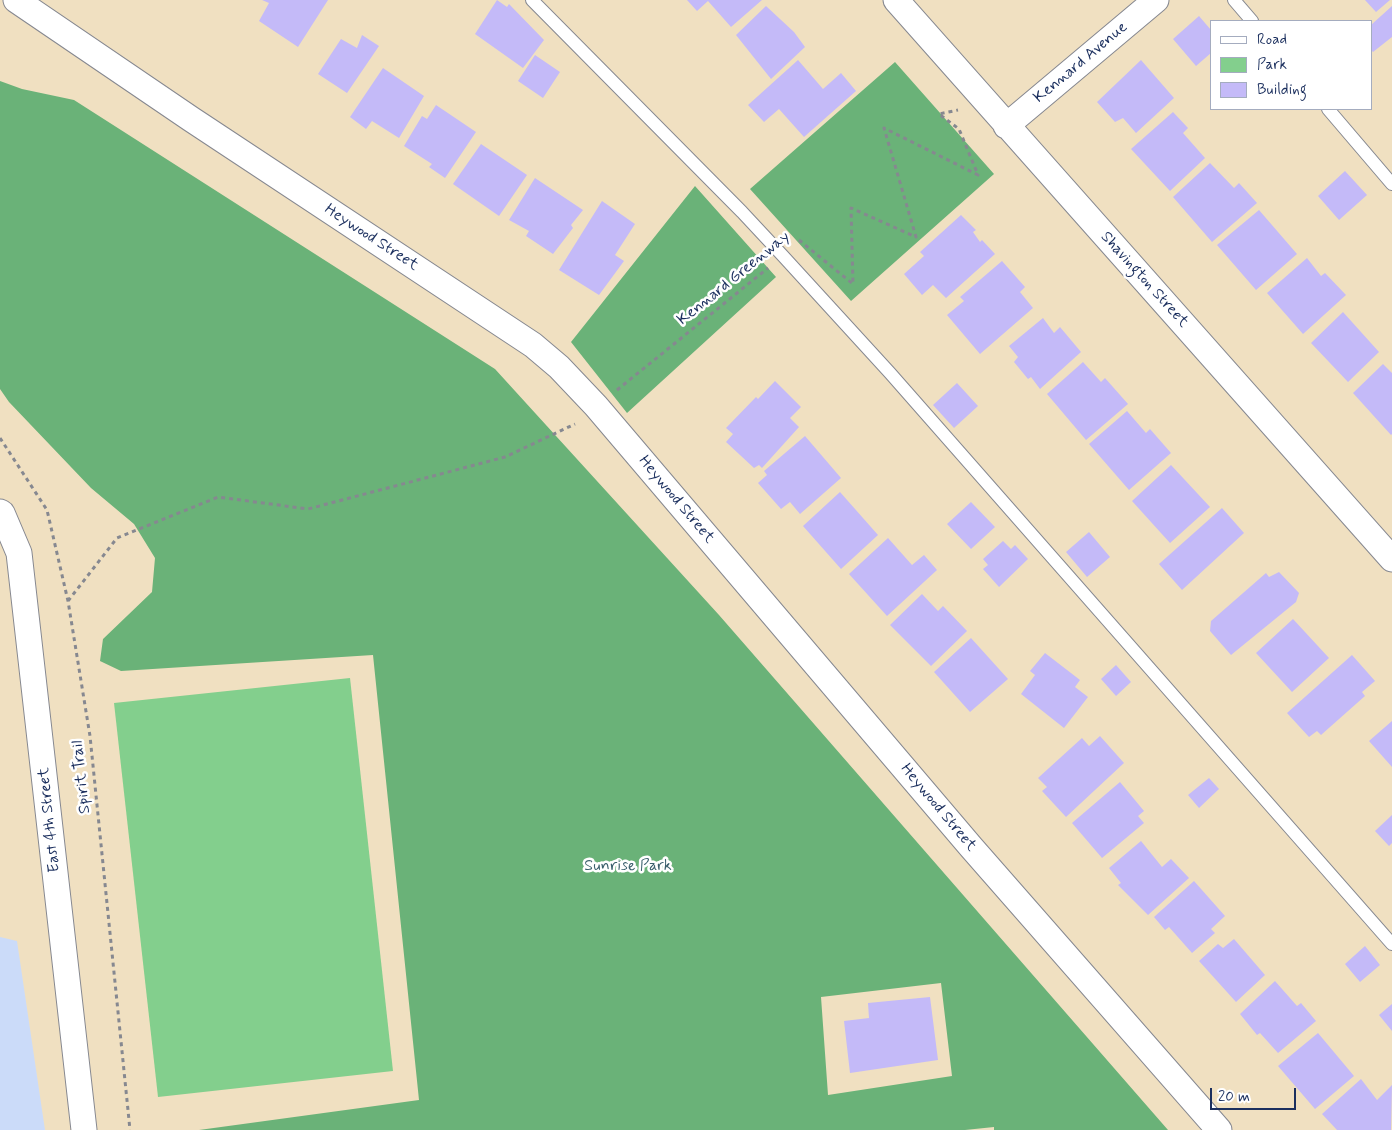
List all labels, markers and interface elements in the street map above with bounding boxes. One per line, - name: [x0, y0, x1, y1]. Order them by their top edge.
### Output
- street label: Kennard Avenue: [1030, 18, 1132, 108]
- legend: [1210, 20, 1372, 110]
- text: Road: [1257, 30, 1287, 50]
- text: Park: [1257, 55, 1287, 75]
- text: Building: [1257, 80, 1307, 100]
- street label: Heywood Street: [320, 200, 422, 276]
- street label: Kennard Greenway: [674, 228, 794, 330]
- street label: Shavington Street: [1096, 228, 1192, 332]
- street label: Heywood Street: [634, 452, 718, 548]
- street label: Spirit Trail: [69, 740, 95, 814]
- street label: Heywood Street: [896, 760, 980, 856]
- street label: East 4th Street: [35, 767, 65, 873]
- park label: Sunrise Park: [584, 857, 672, 877]
- scale bar: [1212, 1078, 1298, 1110]
- text: 20 m: [1218, 1087, 1250, 1107]

